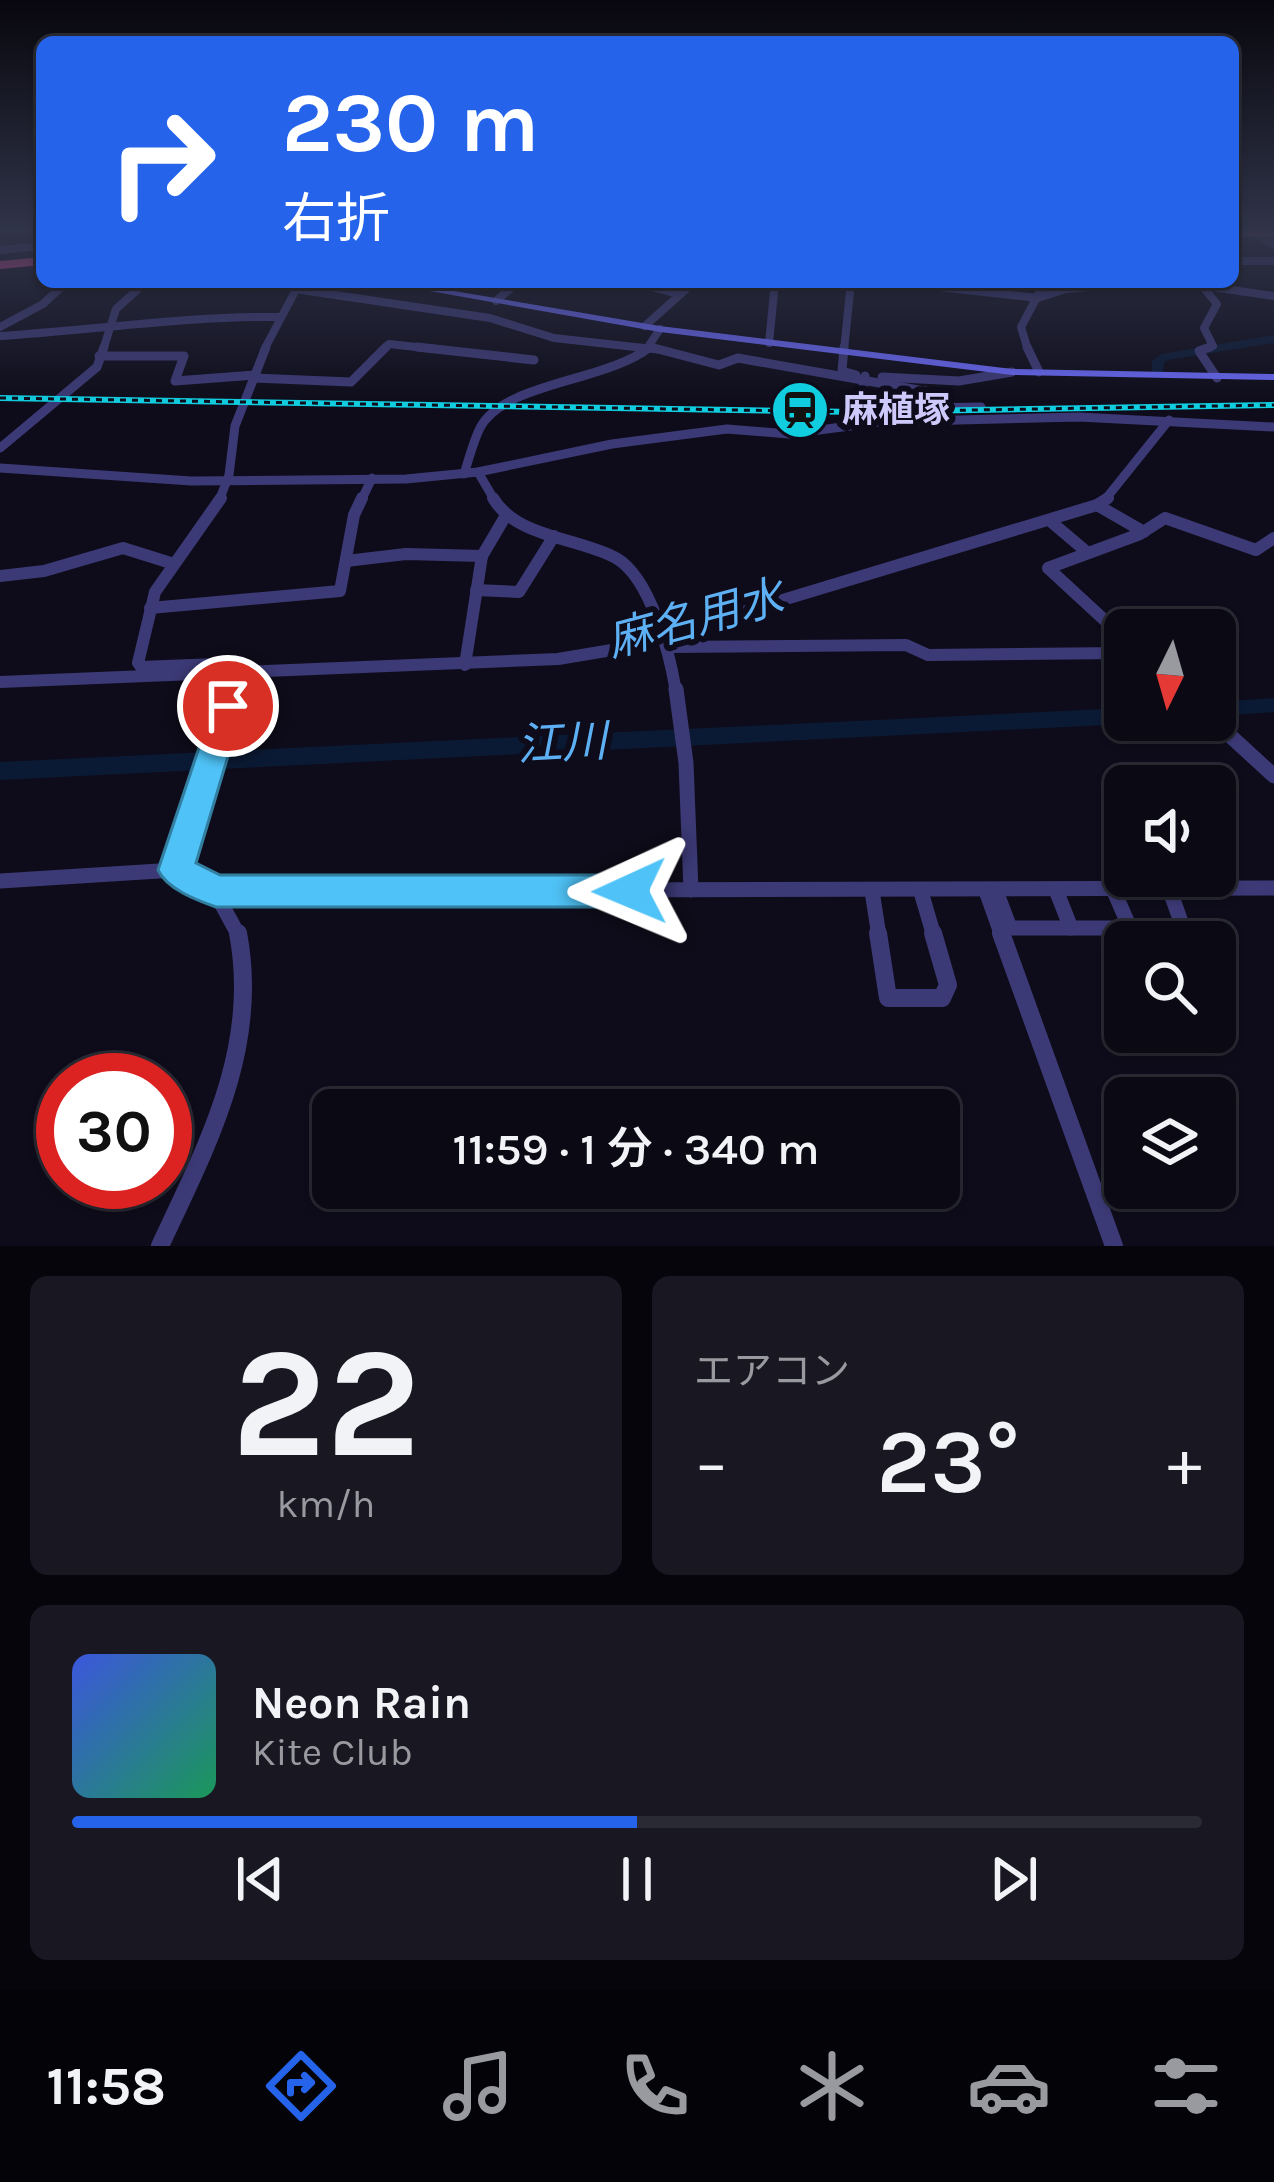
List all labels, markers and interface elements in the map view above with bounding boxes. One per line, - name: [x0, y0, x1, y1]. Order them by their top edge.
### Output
- text: 230 m: [282, 74, 539, 172]
- icon: right: [84, 84, 240, 240]
- text: 右折: [282, 187, 390, 251]
- station icon: 麻植塚: [769, 379, 831, 441]
- place label: 麻植塚: [842, 389, 950, 431]
- water label: 麻名用水: [601, 569, 793, 667]
- north arrow: [1104, 609, 1236, 741]
- map controls: [1104, 609, 1236, 1209]
- pin: [177, 655, 279, 757]
- icon: arrive: [195, 673, 261, 739]
- water label: 江川: [516, 714, 612, 771]
- button: sound: [1104, 765, 1236, 897]
- position arrow: [567, 828, 693, 954]
- button: search: [1104, 921, 1236, 1053]
- speed limit sign: 30: [36, 1053, 192, 1209]
- button: layers: [1104, 1077, 1236, 1209]
- text: 11:59 · 1 分 · 340 m: [453, 1123, 820, 1175]
- text: 22: [232, 1312, 420, 1494]
- text: エアコン: [694, 1348, 850, 1394]
- text: 23°: [877, 1409, 1019, 1515]
- text: −: [694, 1424, 729, 1502]
- text: +: [1167, 1424, 1202, 1502]
- text: km/h: [277, 1481, 375, 1527]
- text: Neon Rain: [252, 1677, 471, 1729]
- text: Kite Club: [252, 1729, 413, 1775]
- icon: previous: [227, 1846, 293, 1912]
- icon: pause: [604, 1846, 670, 1912]
- icon: next: [981, 1846, 1047, 1912]
- icon: directions: [259, 2044, 343, 2128]
- icon: music: [436, 2044, 520, 2128]
- icon: phone: [613, 2044, 697, 2128]
- icon: climate: [790, 2044, 874, 2128]
- icon: car: [967, 2044, 1051, 2128]
- icon: filters: [1144, 2044, 1228, 2128]
- text: 11:58: [46, 2054, 166, 2118]

